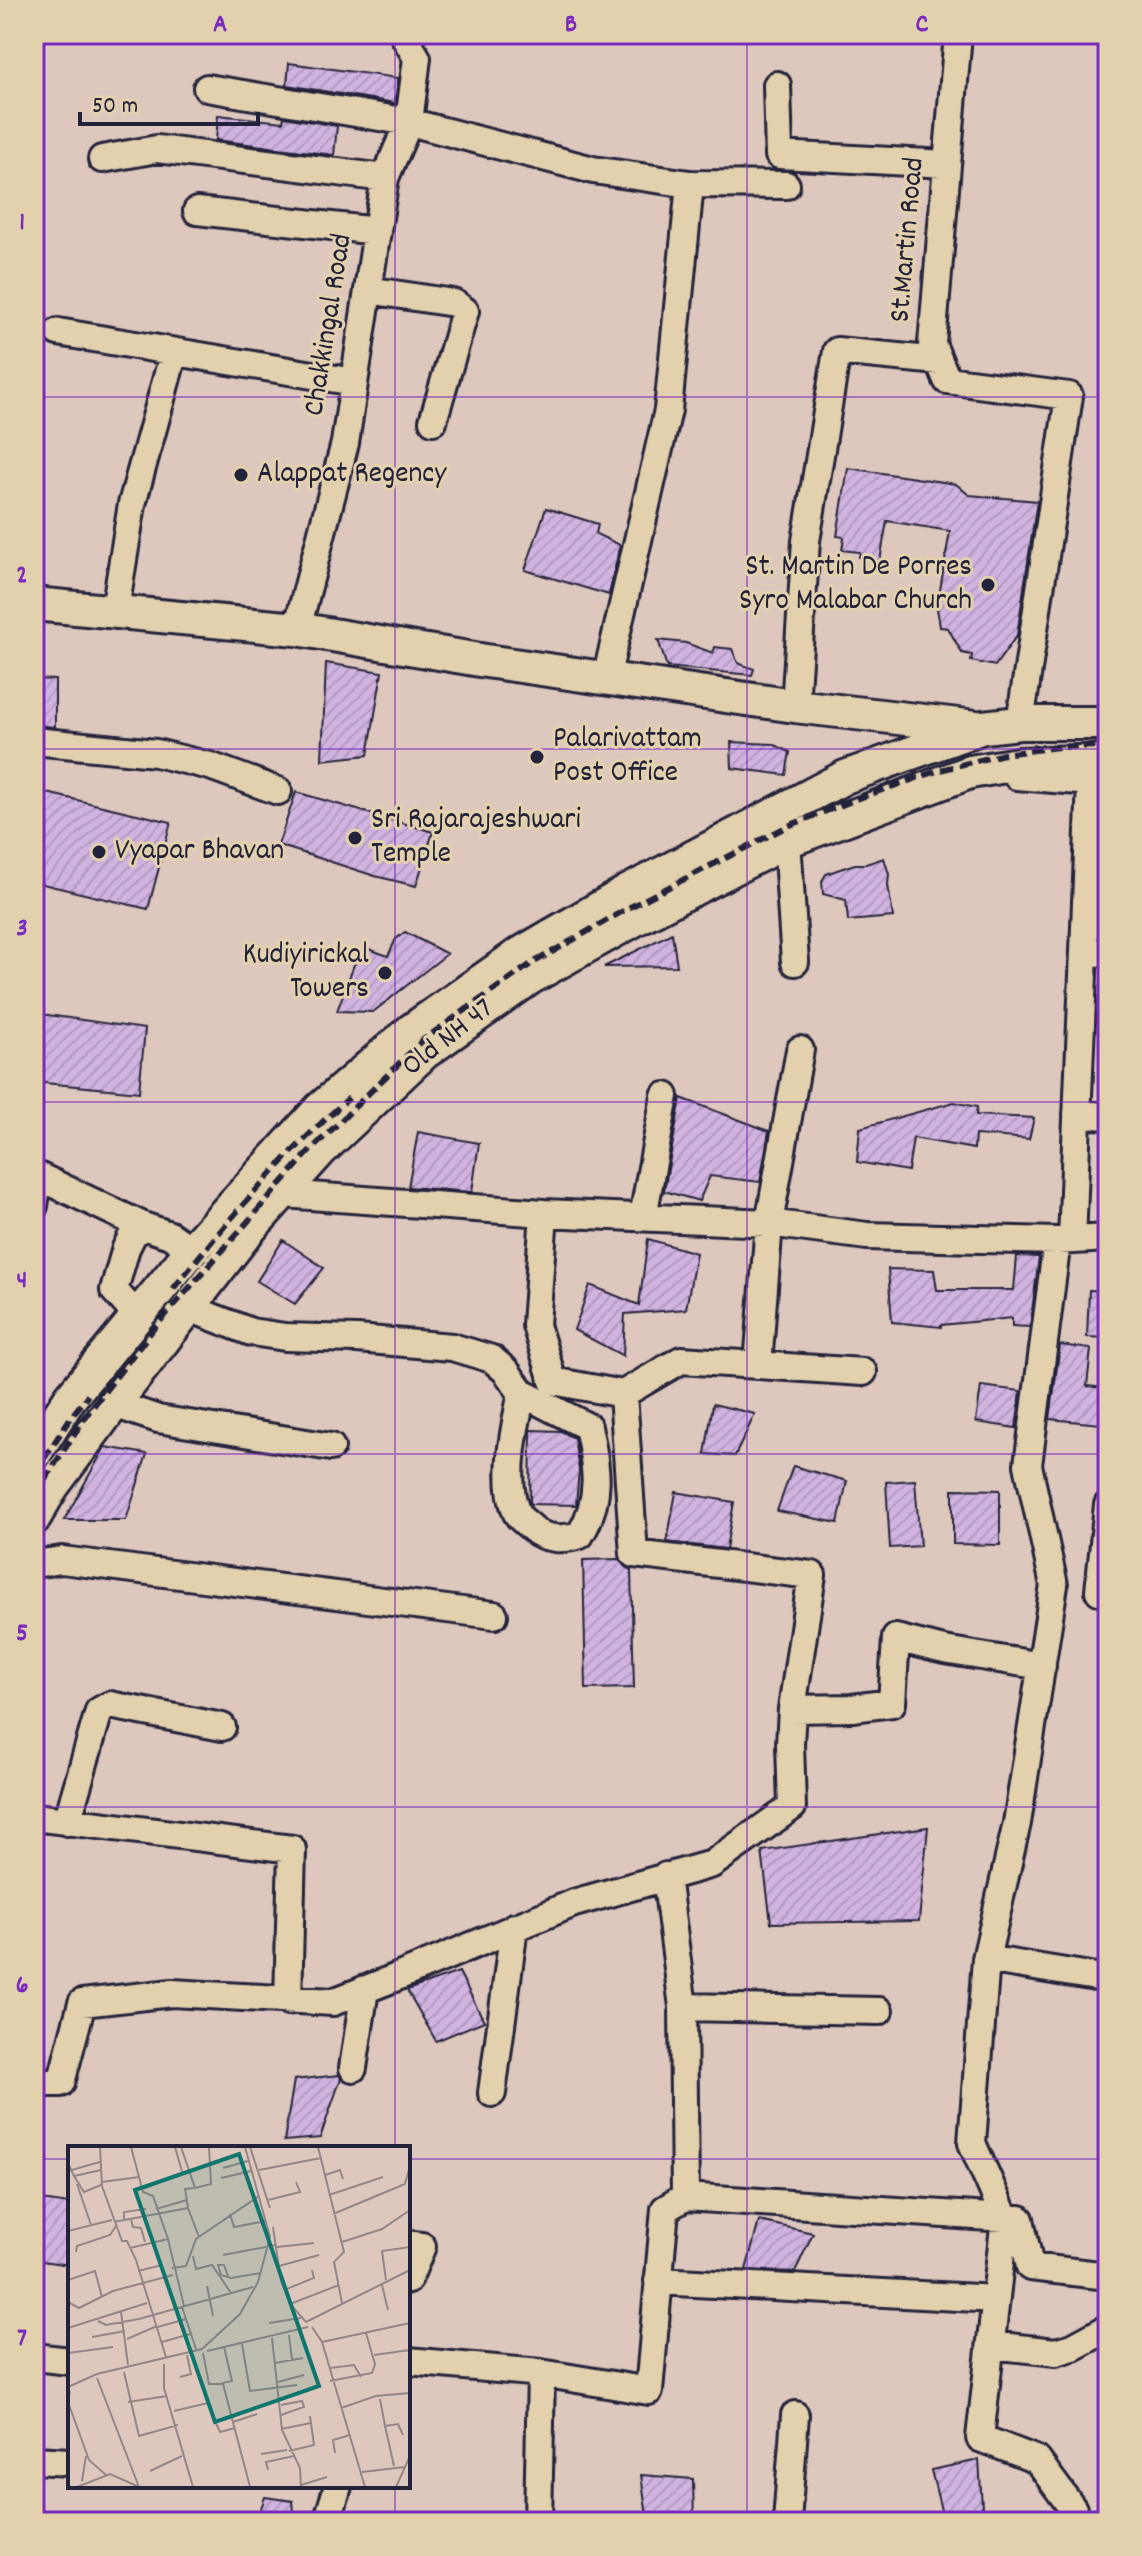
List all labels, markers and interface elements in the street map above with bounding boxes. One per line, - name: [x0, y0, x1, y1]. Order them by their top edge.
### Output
- text: A: [213, 7, 227, 44]
- text: B: [565, 7, 577, 44]
- text: C: [916, 7, 929, 44]
- scale bar: [80, 76, 258, 126]
- text: 50 m: [92, 90, 138, 124]
- street label: St.Martin Road: [880, 156, 938, 324]
- text: 1: [19, 205, 25, 242]
- street label: Chakkingal Road: [294, 231, 366, 419]
- place label: Alappat Regency: [257, 454, 447, 497]
- marker: Alappat Regency: [232, 466, 250, 484]
- place label: St. Martin De Porres Syro Malabar Church: [739, 547, 972, 624]
- text: 2: [16, 558, 28, 595]
- marker: St. Martin De Porres Syro Malabar Church: [979, 576, 997, 594]
- place label: Palarivattam Post Office: [553, 719, 702, 796]
- marker: Palarivattam Post Office: [528, 748, 546, 766]
- place label: Sri Rajarajeshwari Temple: [371, 800, 581, 877]
- marker: Sri Rajarajeshwari Temple: [346, 829, 364, 847]
- place label: Vyapar Bhavan: [115, 831, 284, 874]
- marker: Vyapar Bhavan: [90, 843, 108, 861]
- text: 3: [16, 911, 28, 948]
- place label: Kudiyirickal Towers: [243, 935, 369, 1012]
- marker: Kudiyirickal Towers: [376, 964, 394, 982]
- street label: Old NH 47: [394, 989, 504, 1089]
- text: 4: [17, 1263, 27, 1300]
- text: 5: [16, 1616, 28, 1653]
- text: 6: [16, 1968, 28, 2005]
- inset map: [68, 2146, 410, 2488]
- text: 7: [17, 2321, 27, 2358]

